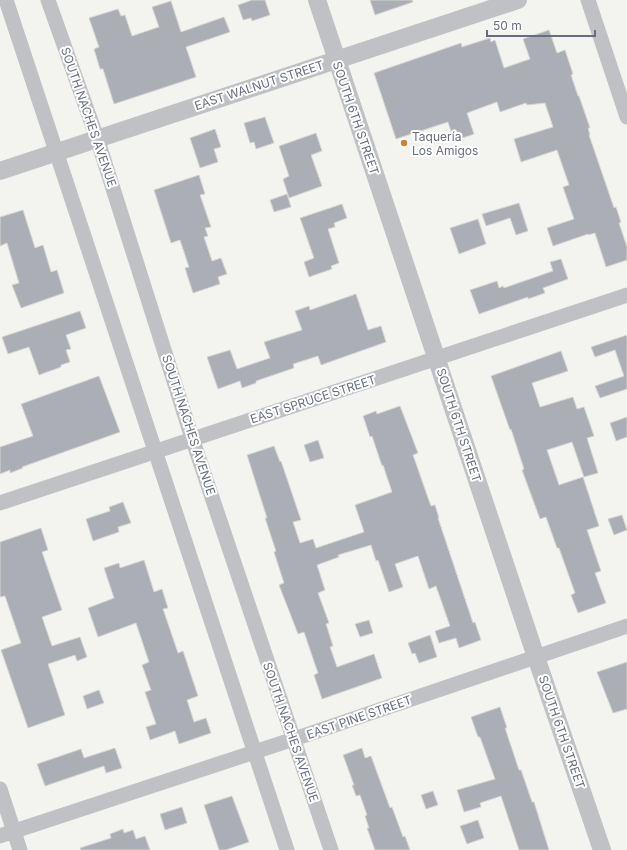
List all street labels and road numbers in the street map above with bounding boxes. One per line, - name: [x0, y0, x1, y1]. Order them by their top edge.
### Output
- street label: SOUTH NACHES AVENUE: [58, 45, 120, 189]
- street label: EAST WALNUT STREET: [193, 57, 326, 113]
- street label: SOUTH 6TH STREET: [330, 59, 382, 177]
- street label: SOUTH NACHES AVENUE: [159, 353, 219, 497]
- street label: SOUTH 6TH STREET: [434, 366, 485, 484]
- street label: EAST SPRUCE STREET: [248, 372, 378, 426]
- street label: SOUTH NACHES AVENUE: [260, 660, 322, 804]
- street label: SOUTH 6TH STREET: [536, 673, 588, 791]
- street label: EAST PINE STREET: [304, 692, 414, 742]

